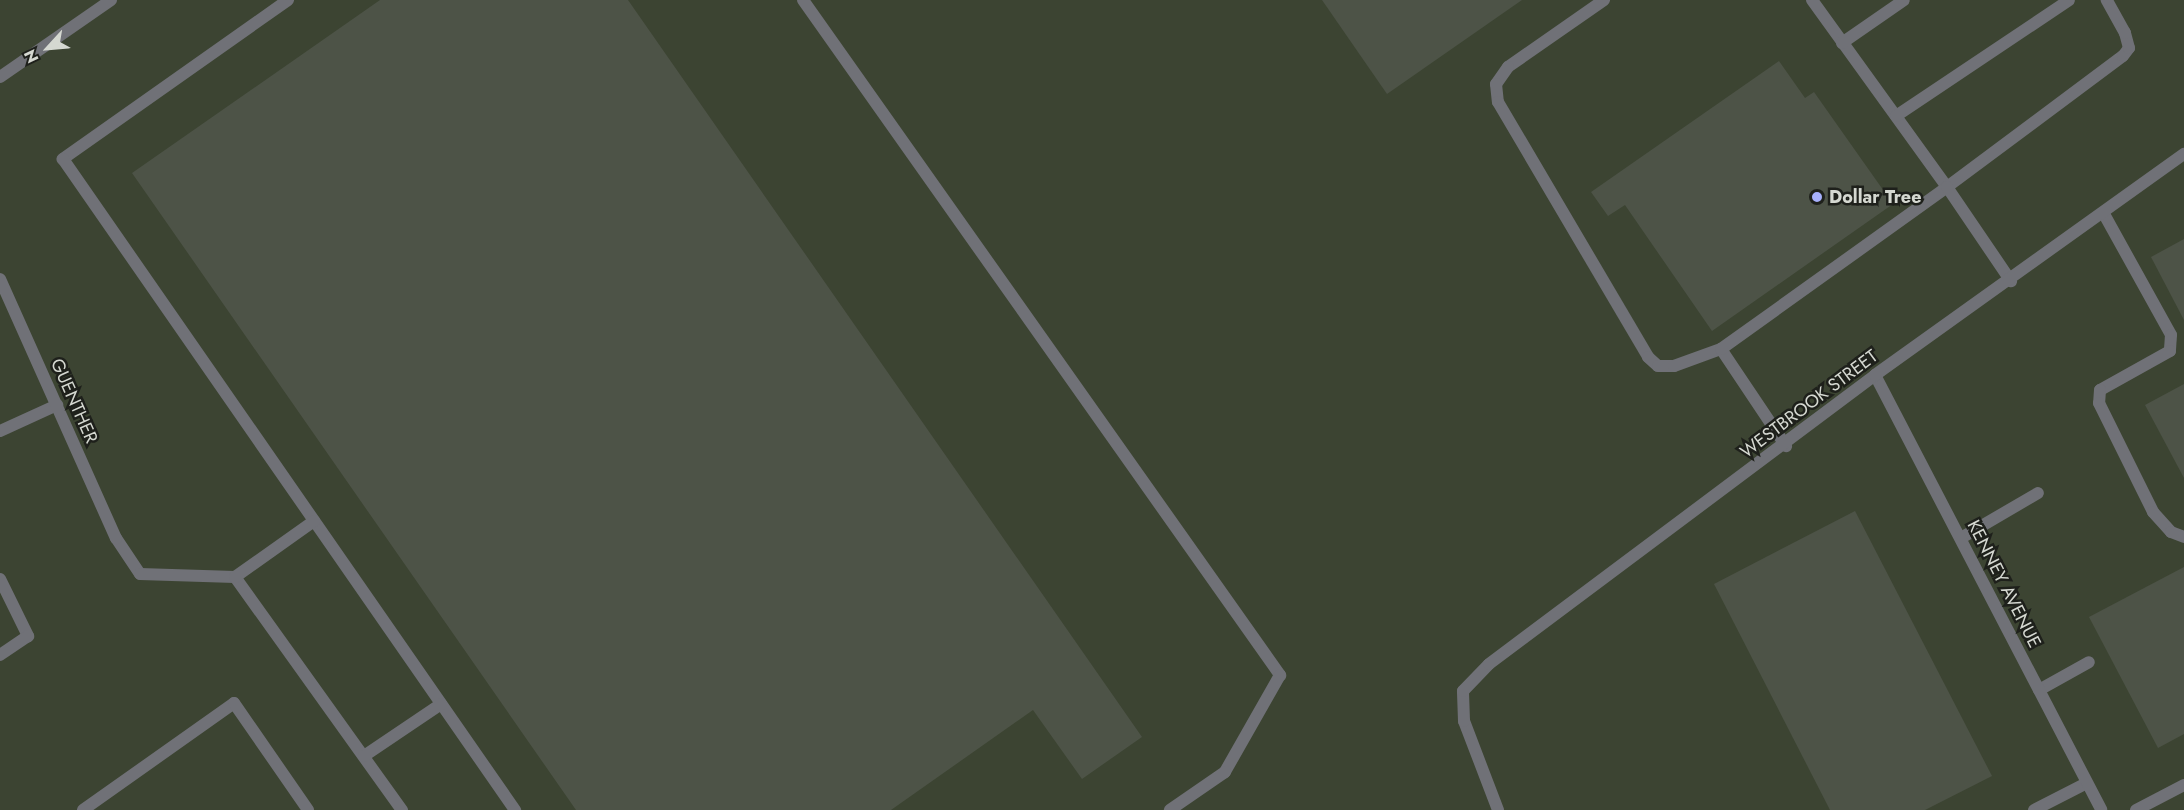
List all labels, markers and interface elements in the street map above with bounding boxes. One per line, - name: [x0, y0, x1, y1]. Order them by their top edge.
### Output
- north arrow: [18, 18, 78, 78]
- text: N: [18, 45, 44, 67]
- place label: Dollar Tree: [1829, 186, 1921, 208]
- marker: Dollar Tree: [1810, 190, 1824, 204]
- street label: WESTBROOK STREET: [1736, 345, 1882, 463]
- street label: GUENTHER: [46, 355, 102, 447]
- street label: KENNEY AVENUE: [1963, 517, 2045, 651]

